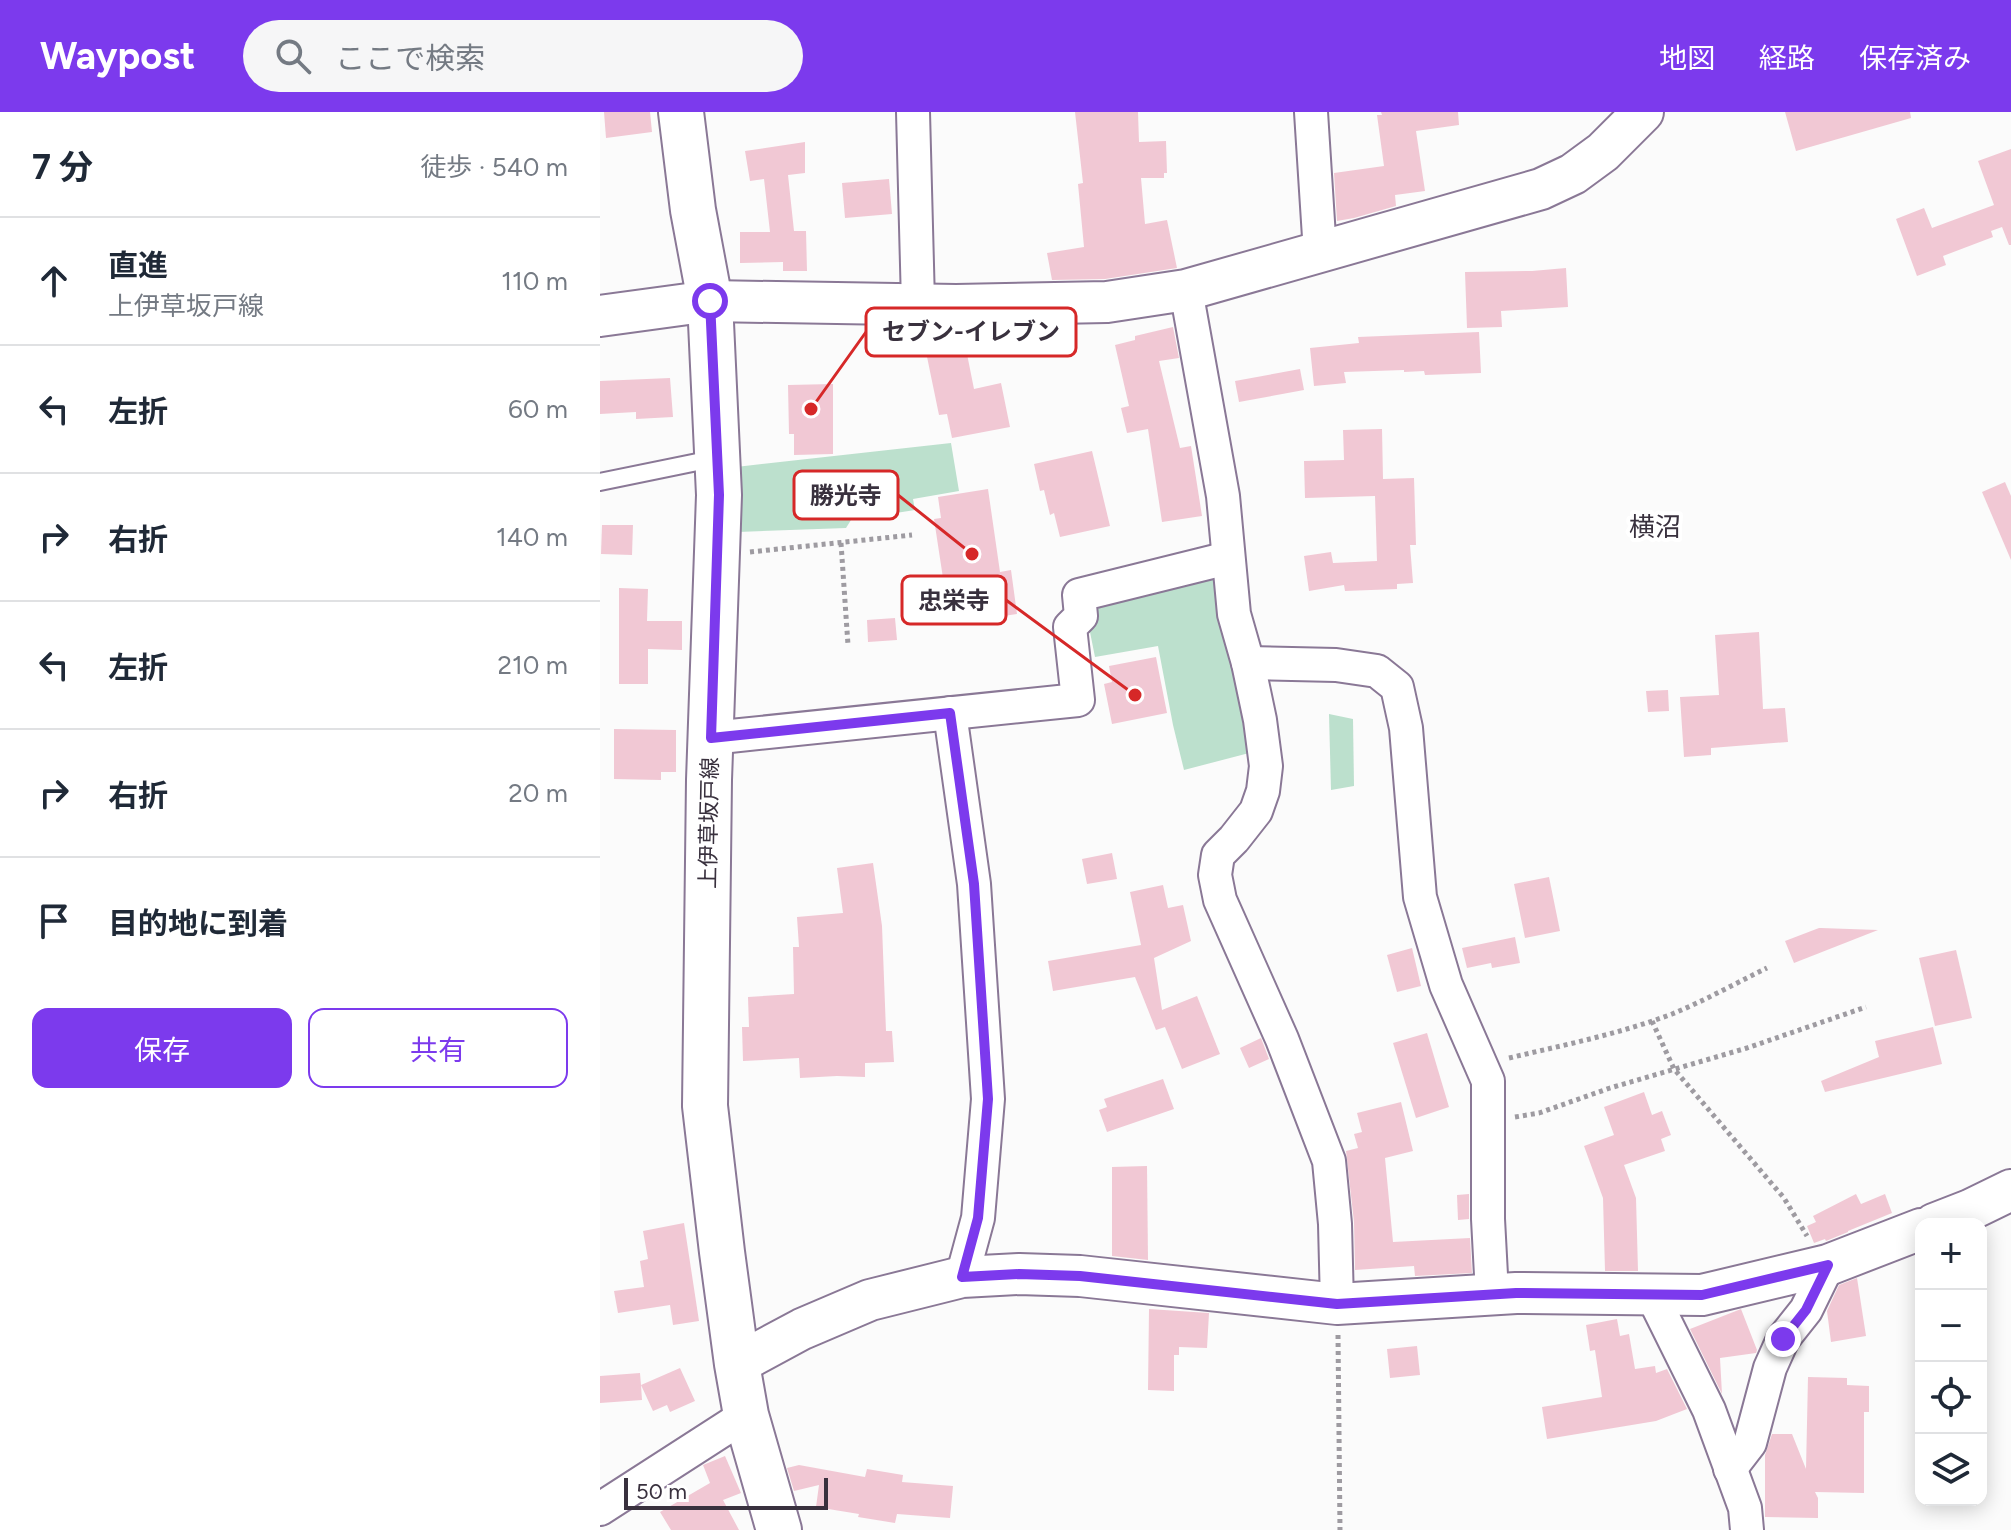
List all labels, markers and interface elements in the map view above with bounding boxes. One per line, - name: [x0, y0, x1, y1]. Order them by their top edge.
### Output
- search box: [243, 20, 803, 92]
- text: Waypost: [40, 33, 195, 79]
- icon: search: [271, 34, 315, 78]
- text: ここで検索: [335, 40, 485, 77]
- text: 地図: [1659, 41, 1715, 75]
- text: 経路: [1759, 41, 1815, 75]
- text: 保存済み: [1859, 41, 1971, 75]
- text: 7 分: [32, 147, 93, 188]
- text: 徒歩 · 540 m: [420, 151, 568, 183]
- text: 直進: [108, 247, 168, 284]
- icon: ahead: [32, 259, 76, 303]
- text: 110 m: [501, 265, 568, 297]
- route start: [692, 283, 728, 319]
- text: 上伊草坂戸線: [108, 290, 264, 322]
- callout: セブン-イレブン: [866, 308, 1076, 356]
- text: セブン-イレブン: [882, 317, 1060, 346]
- icon: left: [32, 387, 76, 431]
- text: 左折: [108, 393, 168, 430]
- text: 60 m: [508, 393, 568, 425]
- callout: 勝光寺: [794, 471, 898, 519]
- text: 勝光寺: [810, 481, 882, 510]
- district label: 横沼: [1629, 511, 1681, 543]
- icon: right: [32, 515, 76, 559]
- text: 右折: [108, 521, 168, 558]
- text: 140 m: [496, 521, 568, 553]
- callout: 忠栄寺: [902, 576, 1006, 624]
- text: 忠栄寺: [918, 586, 990, 615]
- icon: left: [32, 643, 76, 687]
- text: 左折: [108, 649, 168, 686]
- text: 210 m: [498, 649, 568, 681]
- street label: 上伊草坂戸線: [694, 757, 724, 889]
- icon: right: [32, 771, 76, 815]
- text: 右折: [108, 777, 168, 814]
- text: 20 m: [508, 777, 568, 809]
- icon: arrive: [32, 899, 76, 943]
- text: 目的地に到着: [108, 905, 288, 942]
- button: 保存: [32, 1008, 292, 1088]
- button: 共有: [308, 1008, 568, 1088]
- map controls: [1915, 1218, 1987, 1506]
- button: +: [1915, 1218, 1987, 1290]
- button: −: [1915, 1290, 1987, 1362]
- route end: [1765, 1321, 1801, 1357]
- button: locate: [1915, 1362, 1987, 1434]
- button: layers: [1915, 1434, 1987, 1506]
- scale bar: [624, 1474, 828, 1510]
- text: 50 m: [636, 1478, 687, 1505]

